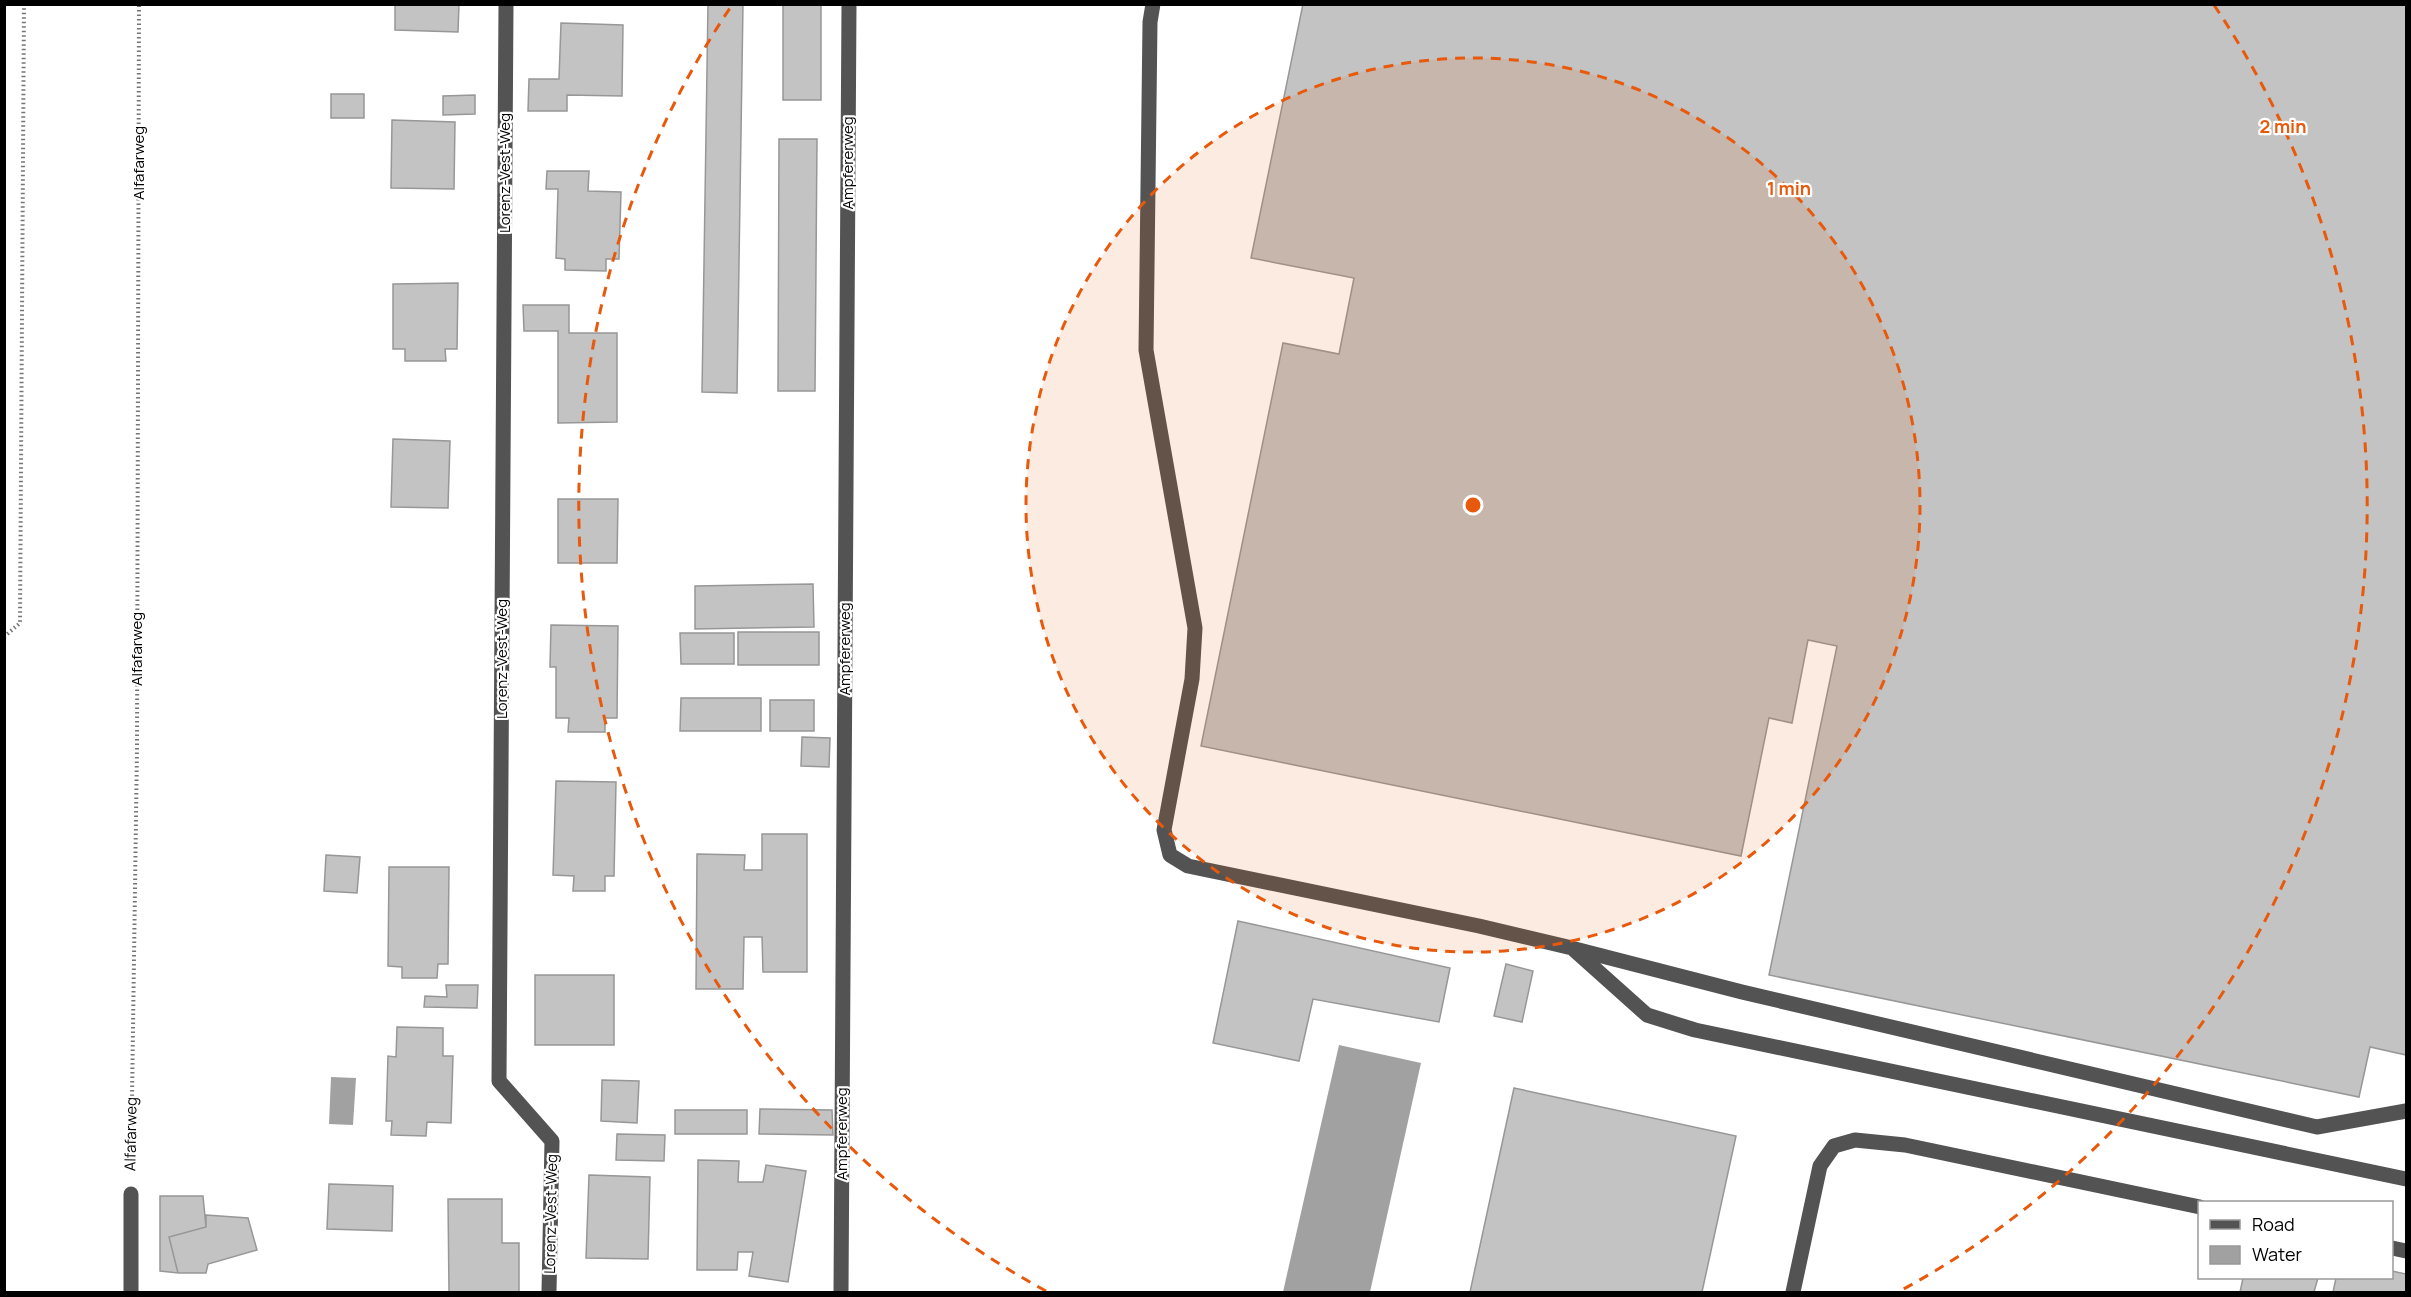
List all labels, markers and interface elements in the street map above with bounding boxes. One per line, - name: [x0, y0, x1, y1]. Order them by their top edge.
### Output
- street label: Lorenz-Vest-Weg: [494, 113, 515, 233]
- text: 2 min: [2260, 114, 2306, 138]
- street label: Ampfererweg: [837, 116, 858, 210]
- street label: Alfafarweg: [128, 126, 149, 200]
- text: 1 min: [1767, 176, 1811, 200]
- centre of rings: [1463, 495, 1483, 515]
- street label: Lorenz-Vest-Weg: [491, 599, 512, 719]
- street label: Ampfererweg: [834, 602, 855, 696]
- street label: Alfafarweg: [126, 612, 147, 686]
- street label: Ampfererweg: [831, 1087, 852, 1181]
- street label: Alfafarweg: [119, 1097, 142, 1171]
- street label: Lorenz-Vest-Weg: [539, 1154, 562, 1274]
- legend: [2198, 1201, 2393, 1279]
- text: Road: [2252, 1212, 2295, 1236]
- text: Water: [2252, 1242, 2302, 1266]

